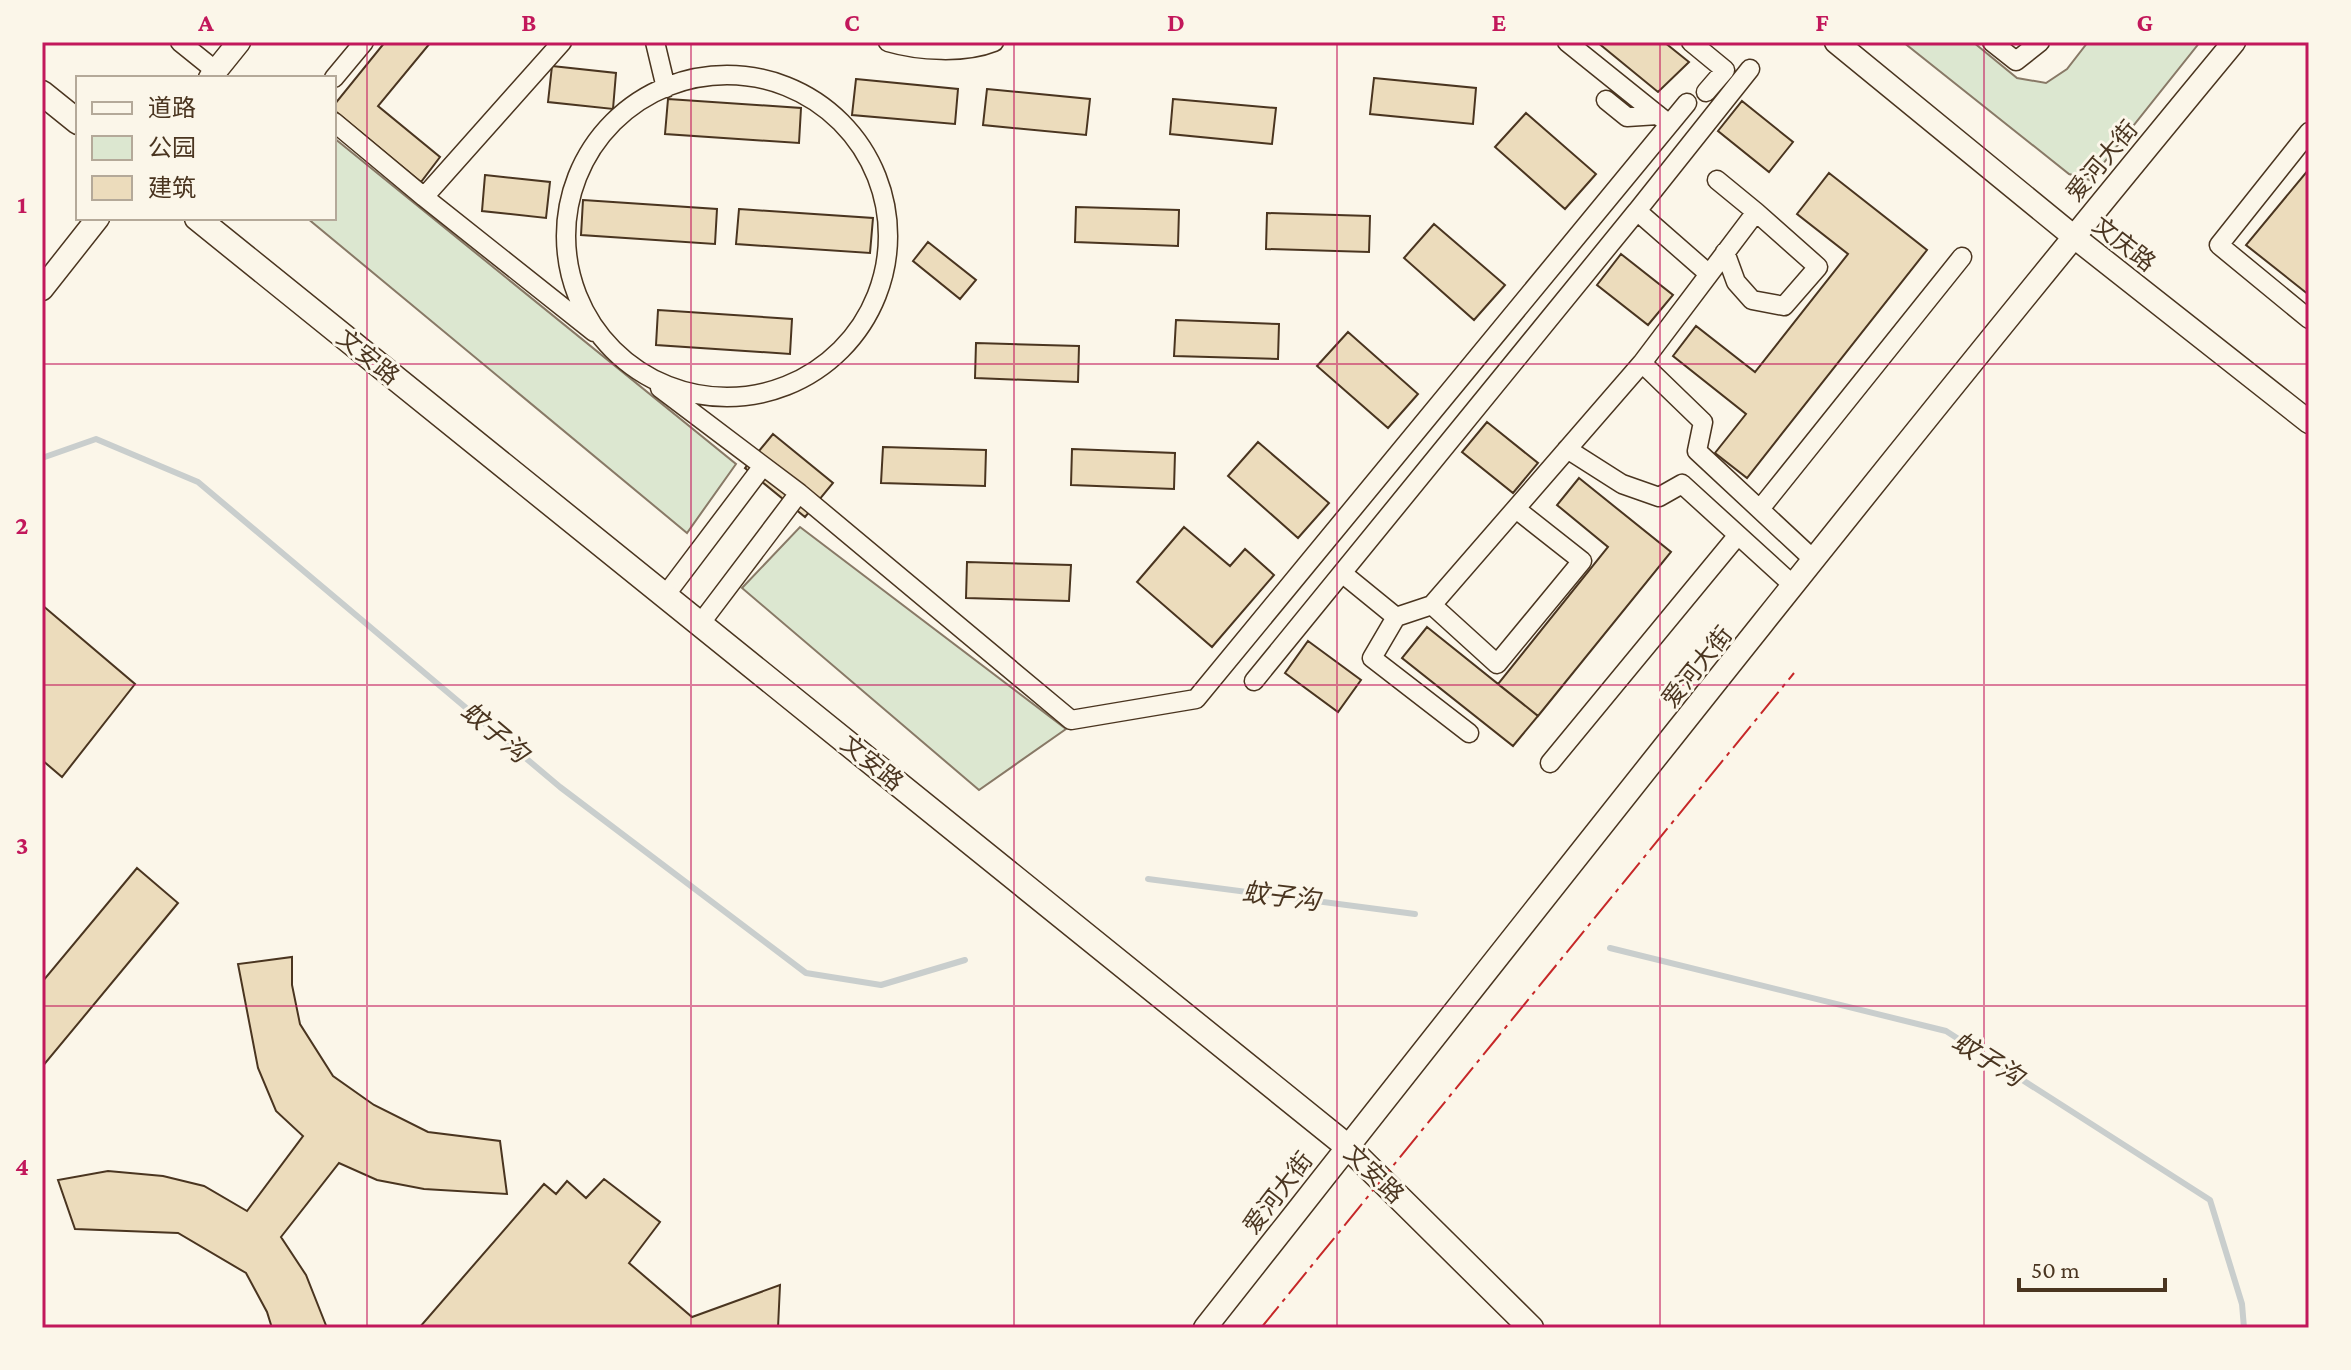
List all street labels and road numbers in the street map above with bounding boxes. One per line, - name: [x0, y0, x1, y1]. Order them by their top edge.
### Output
- street label: 爱河大街: [2060, 115, 2143, 206]
- street label: 文庆路: [2088, 211, 2161, 276]
- street label: 文安路: [332, 323, 405, 390]
- street label: 爱河大街: [1656, 621, 1737, 712]
- street label: 文安路: [836, 729, 909, 796]
- street label: 文安路: [1339, 1139, 1410, 1208]
- street label: 爱河大街: [1237, 1147, 1318, 1239]

